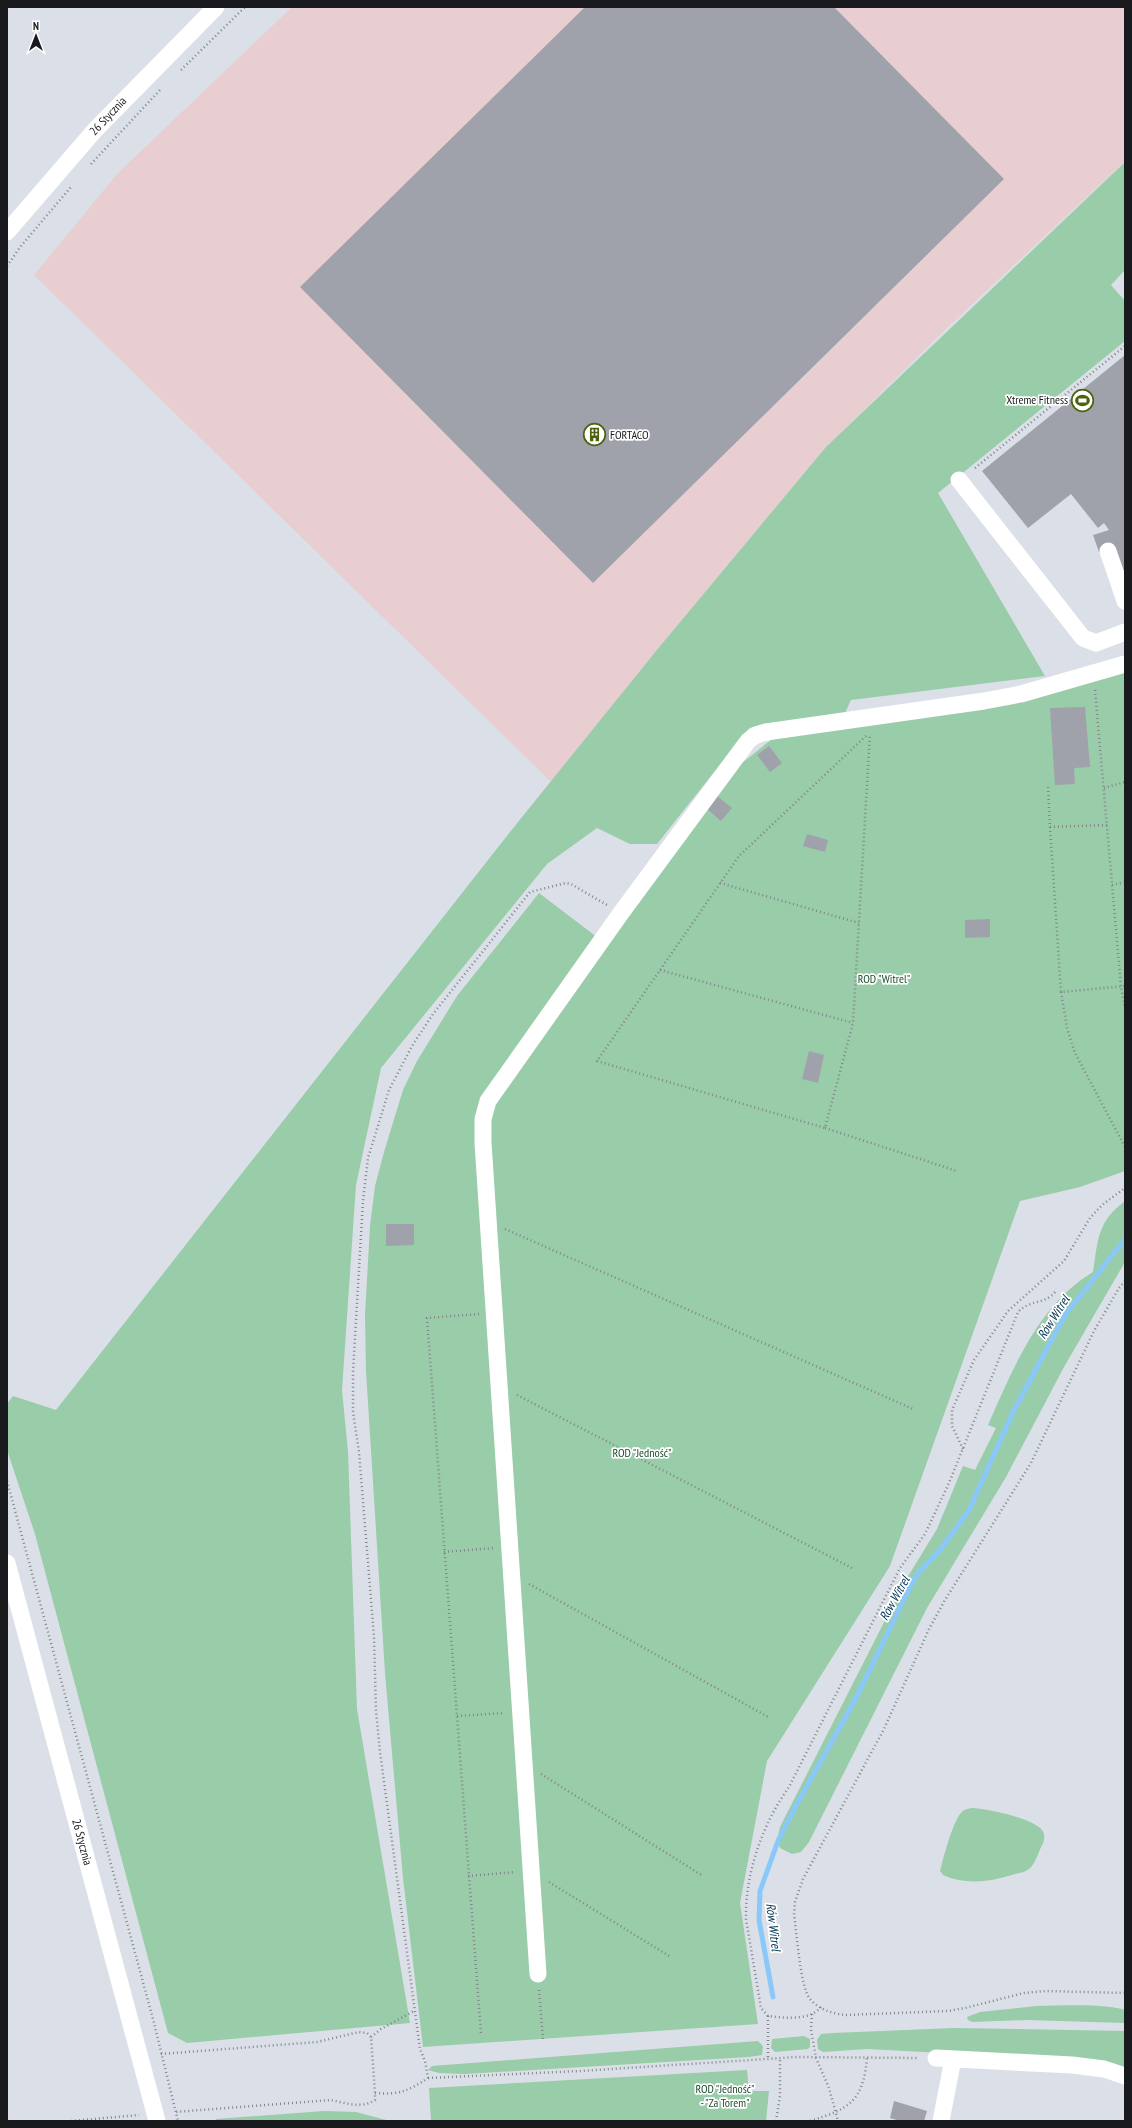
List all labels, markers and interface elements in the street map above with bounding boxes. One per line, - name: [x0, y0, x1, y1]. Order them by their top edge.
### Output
- north arrow: [16, 16, 56, 56]
- text: N: [33, 19, 39, 33]
- street label: 26 Stycznia: [86, 93, 129, 138]
- sports icon: Xtreme Fitness: [1070, 387, 1096, 413]
- place label: Xtreme Fitness: [1006, 392, 1068, 407]
- building icon: FORTACO: [582, 422, 608, 448]
- place label: FORTACO: [610, 427, 649, 442]
- park label: ROD "Witrel": [858, 971, 910, 986]
- water label: Rów Witrel: [1033, 1291, 1074, 1342]
- park label: ROD "Jedność": [613, 1445, 671, 1460]
- water label: Rów Witrel: [875, 1571, 915, 1623]
- street label: 26 Stycznia: [69, 1817, 96, 1867]
- water label: Rów Witrel: [762, 1902, 785, 1954]
- park label: ROD "Jedność" - "Za Torem": [696, 2081, 754, 2110]

